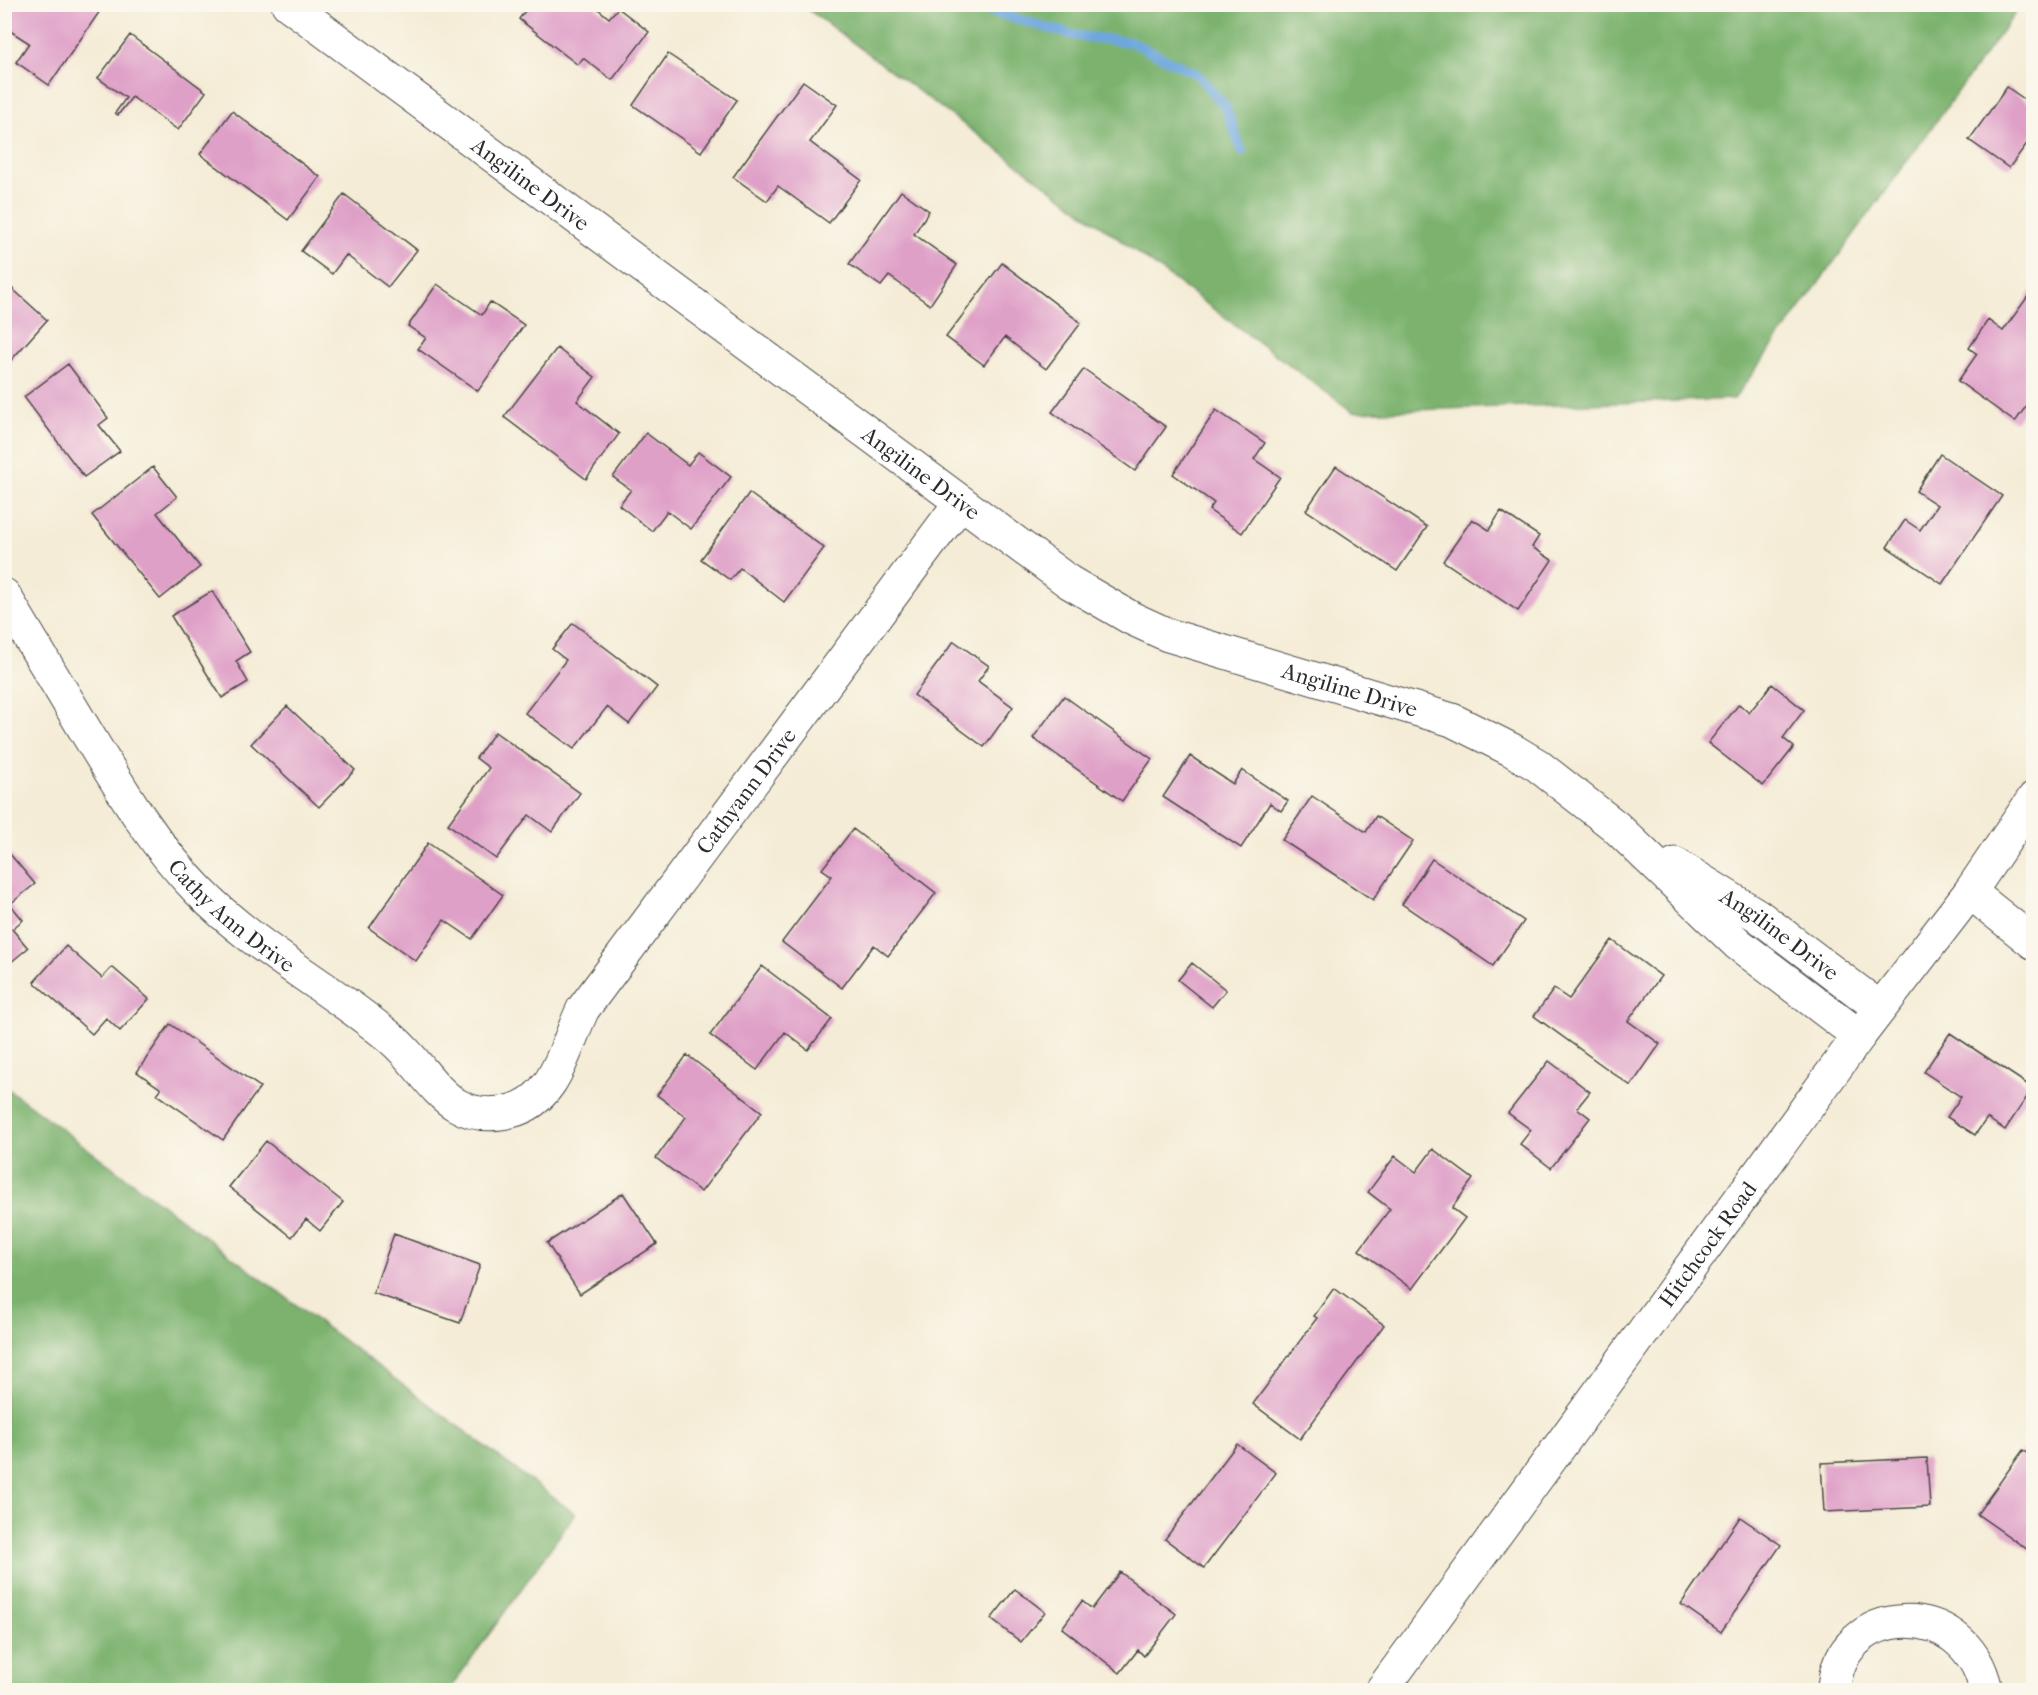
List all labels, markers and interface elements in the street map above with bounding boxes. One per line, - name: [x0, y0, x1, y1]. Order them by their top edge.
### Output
- street label: Angiline Drive: [465, 132, 594, 237]
- street label: Angiline Drive: [856, 421, 985, 526]
- street label: Angiline Drive: [1278, 658, 1421, 723]
- street label: Cathyann Drive: [691, 723, 802, 859]
- street label: Cathy Ann Drive: [162, 854, 299, 978]
- street label: Angiline Drive: [1714, 883, 1844, 986]
- street label: Hitchcock Road: [1654, 1176, 1763, 1313]

